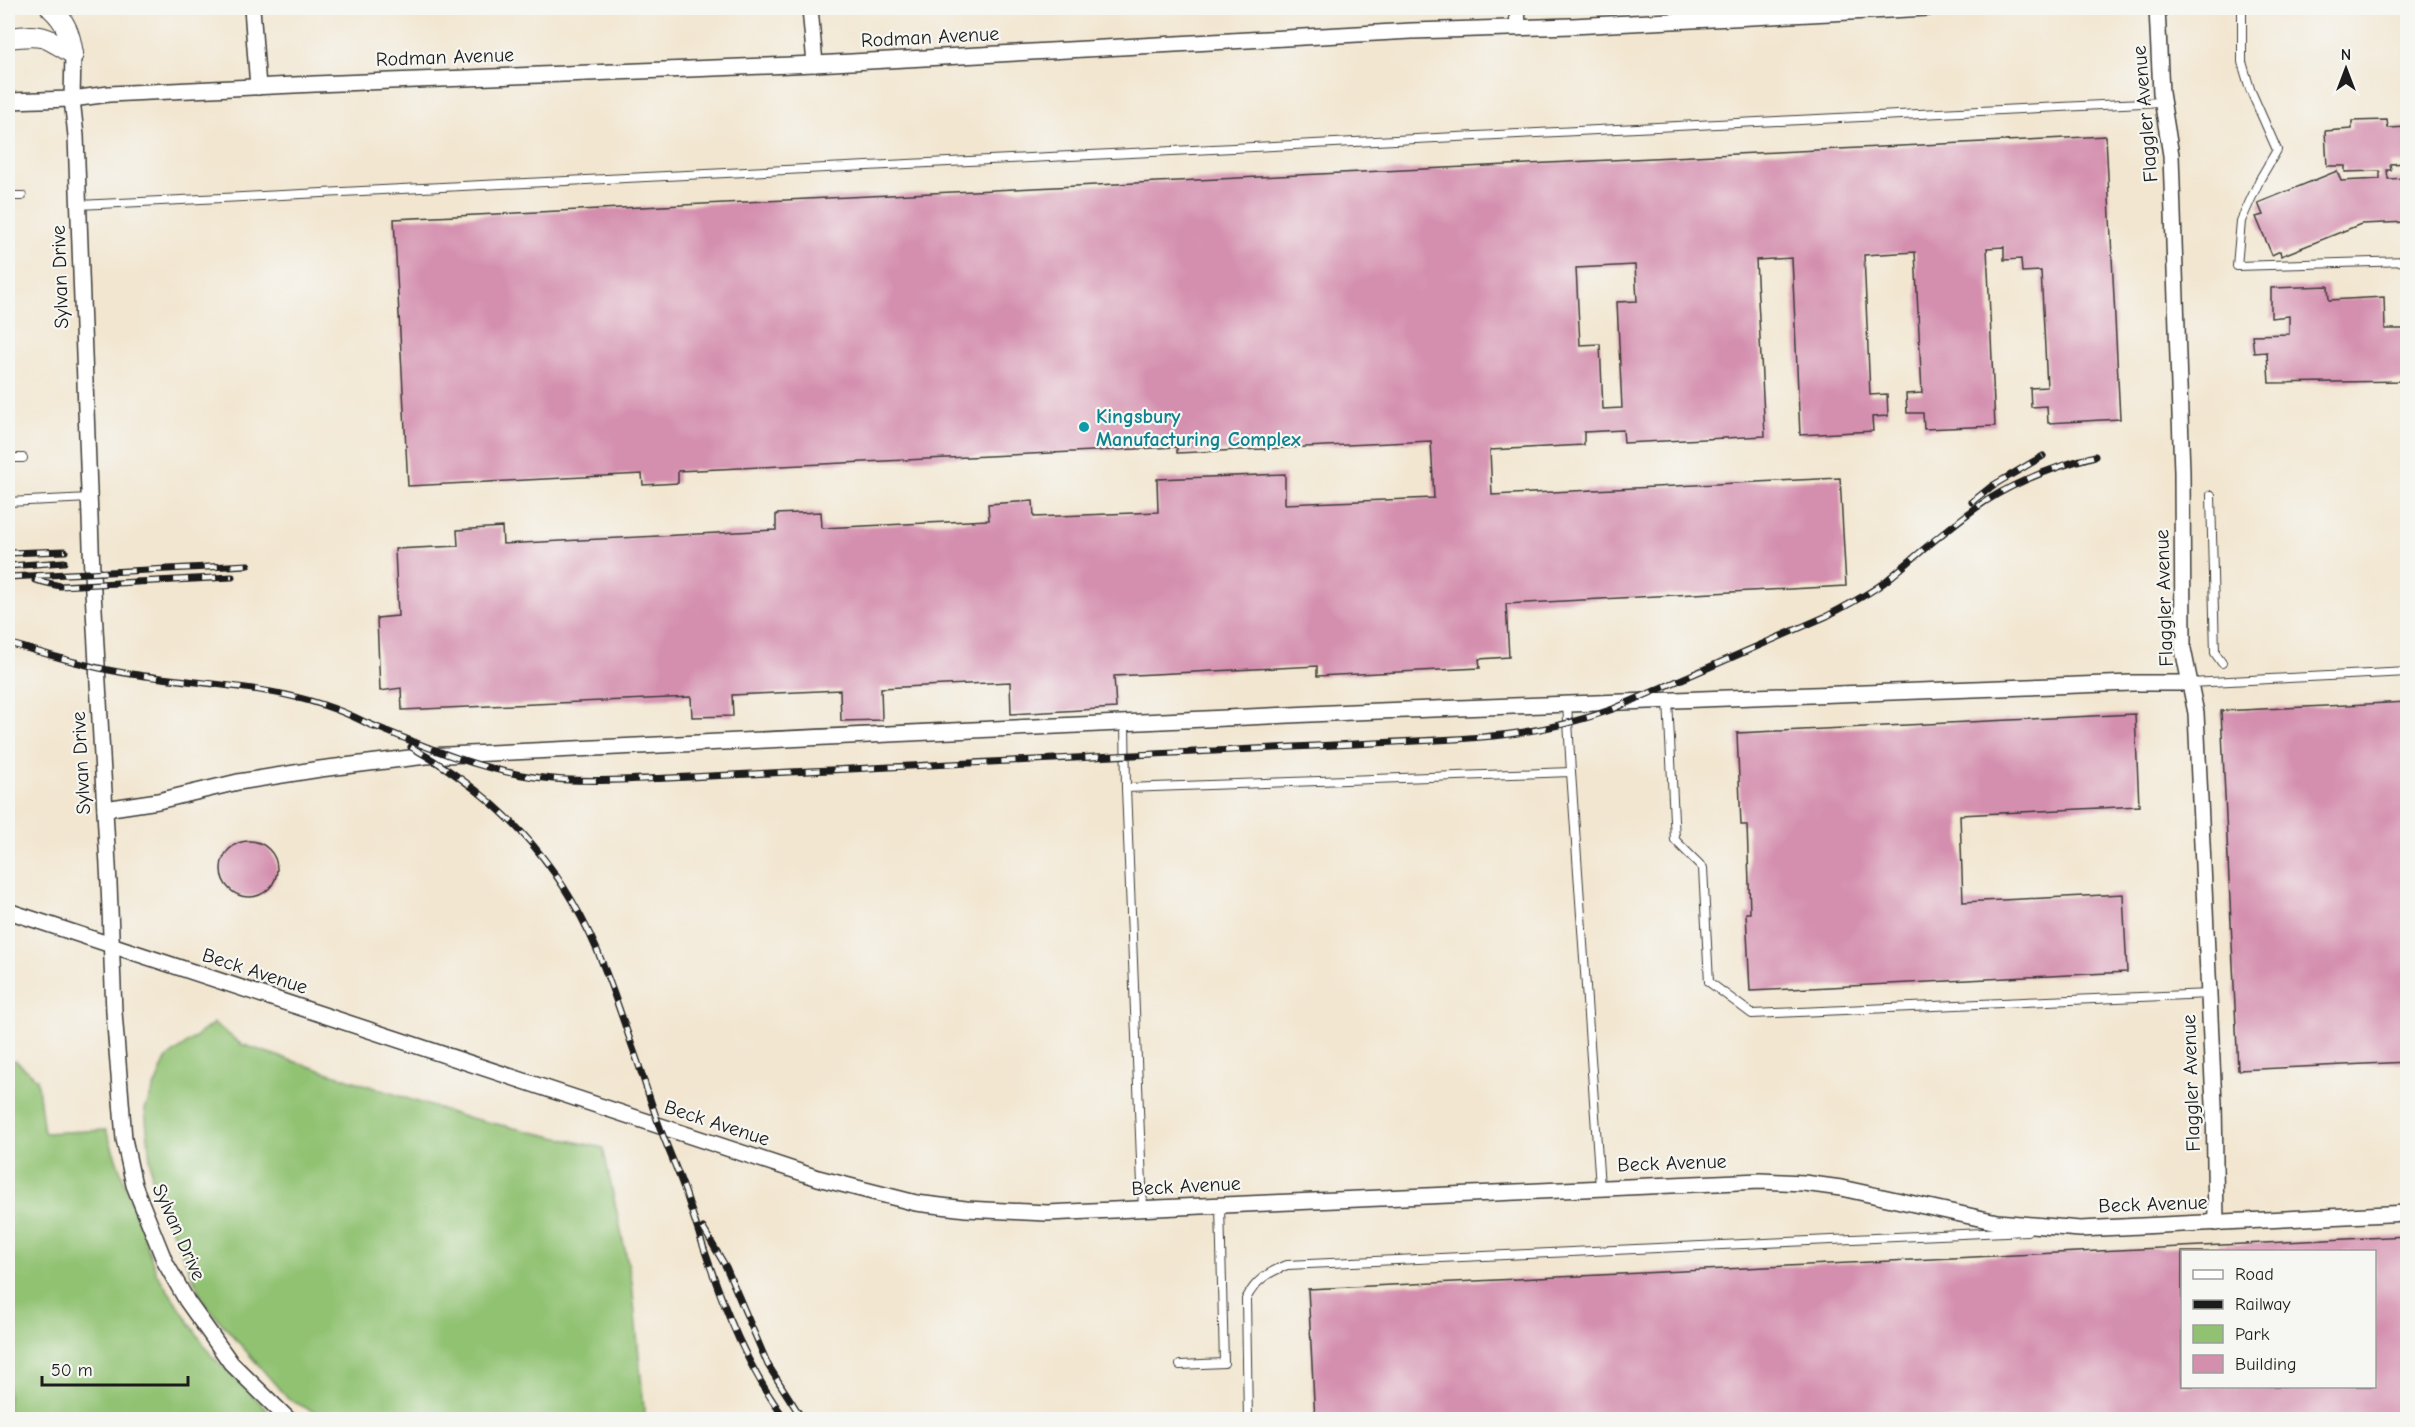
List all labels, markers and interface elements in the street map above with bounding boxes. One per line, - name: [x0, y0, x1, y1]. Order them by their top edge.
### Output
- street label: Rodman Avenue: [860, 22, 1000, 52]
- north arrow: [2316, 39, 2376, 99]
- street label: Rodman Avenue: [375, 43, 515, 71]
- street label: Flaggler Avenue: [2128, 45, 2162, 183]
- text: N: [2341, 46, 2351, 64]
- street label: Sylvan Drive: [47, 225, 73, 329]
- place label: Kingsbury Manufacturing Complex: [1096, 405, 1301, 451]
- marker: Kingsbury Manufacturing Complex: [1077, 420, 1091, 434]
- street label: Flaggler Avenue: [2150, 529, 2178, 667]
- street label: Sylvan Drive: [67, 711, 95, 815]
- street label: Beck Avenue: [199, 943, 311, 999]
- street label: Flaggler Avenue: [2177, 1014, 2205, 1152]
- street label: Beck Avenue: [661, 1095, 773, 1151]
- street label: Beck Avenue: [1617, 1150, 1727, 1176]
- street label: Beck Avenue: [1131, 1172, 1241, 1200]
- street label: Sylvan Drive: [147, 1180, 211, 1284]
- street label: Beck Avenue: [2098, 1191, 2208, 1217]
- legend: [2181, 1250, 2376, 1388]
- text: Road: [2235, 1264, 2274, 1285]
- text: Railway: [2235, 1294, 2292, 1315]
- text: Park: [2235, 1324, 2270, 1345]
- scale bar: [42, 1349, 188, 1387]
- text: Building: [2235, 1354, 2297, 1375]
- text: 50 m: [51, 1360, 93, 1381]

